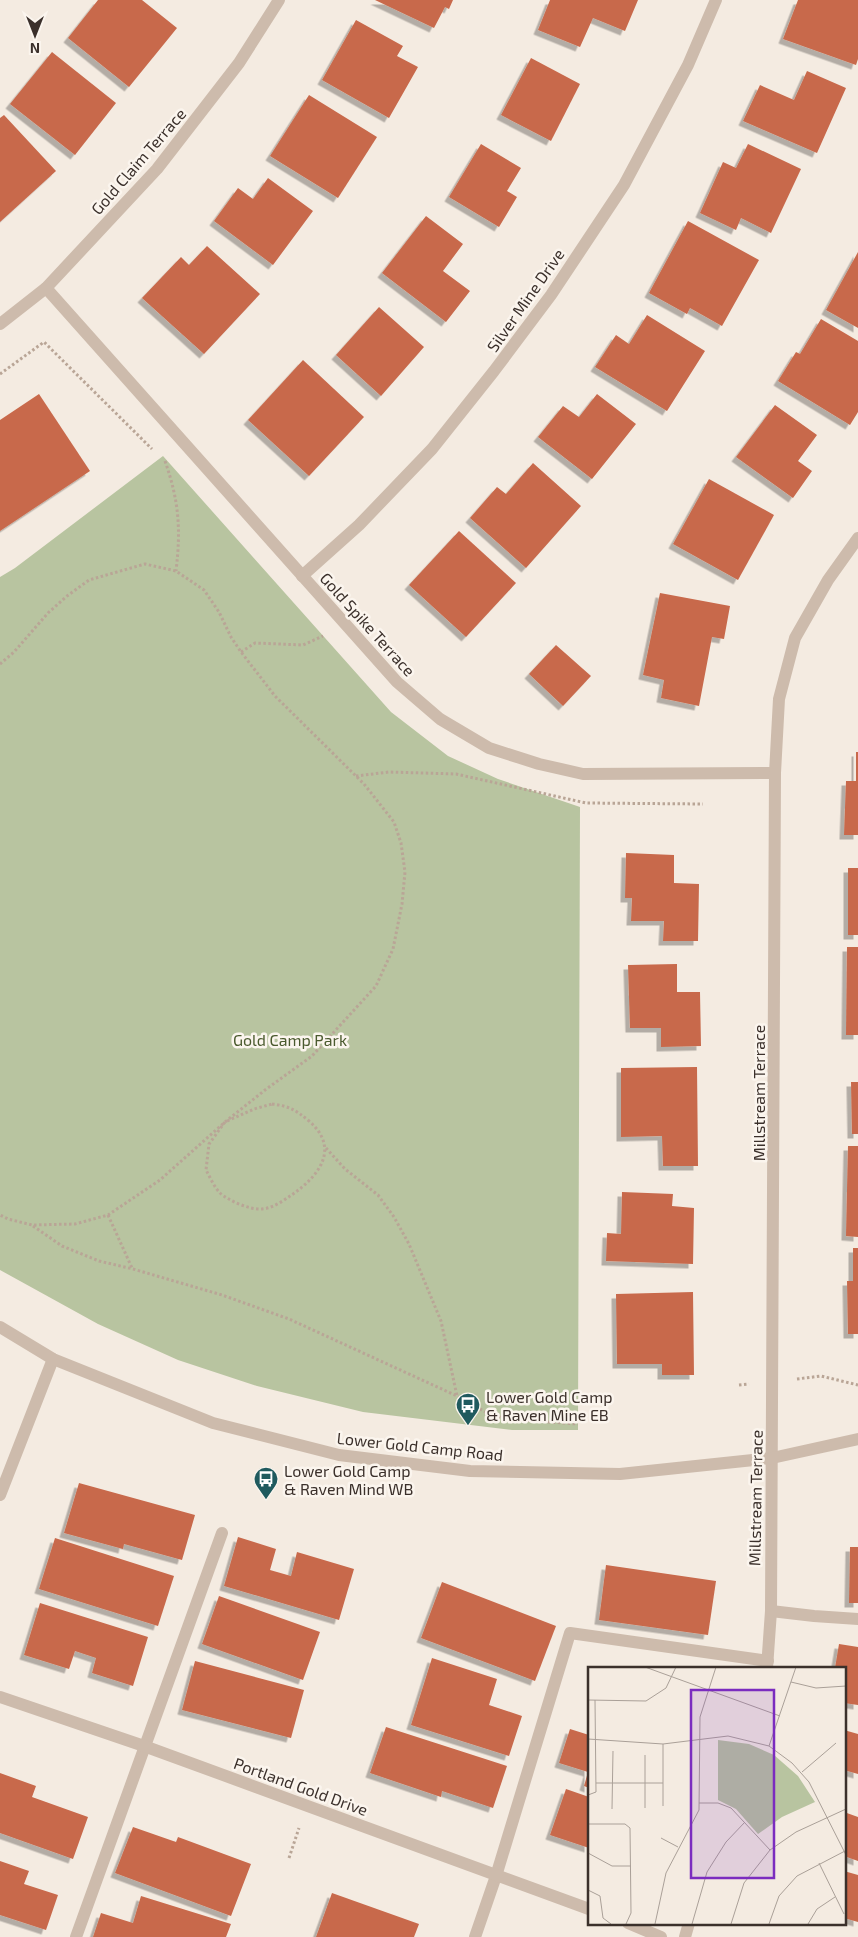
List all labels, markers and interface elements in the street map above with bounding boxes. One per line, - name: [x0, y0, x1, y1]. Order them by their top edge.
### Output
- north arrow: [10, 10, 60, 60]
- text: N: [30, 40, 40, 57]
- street label: Gold Claim Terrace: [87, 104, 189, 218]
- street label: Silver Mine Drive: [482, 245, 568, 355]
- street label: Gold Spike Terrace: [317, 568, 419, 680]
- street label: Millstream Terrace: [749, 1025, 768, 1161]
- park label: Gold Camp Park: [233, 1030, 347, 1049]
- place label: Lower Gold Camp & Raven Mine EB: [486, 1387, 612, 1424]
- bus stop icon: Lower Gold Camp & Raven Mine EB: [455, 1392, 481, 1426]
- street label: Lower Gold Camp Road: [336, 1428, 504, 1464]
- street label: Millstream Terrace: [744, 1430, 766, 1566]
- place label: Lower Gold Camp & Raven Mind WB: [284, 1461, 413, 1498]
- bus stop icon: Lower Gold Camp & Raven Mind WB: [253, 1466, 279, 1500]
- inset map: [588, 1667, 846, 1924]
- street label: Portland Gold Drive: [231, 1753, 371, 1819]

